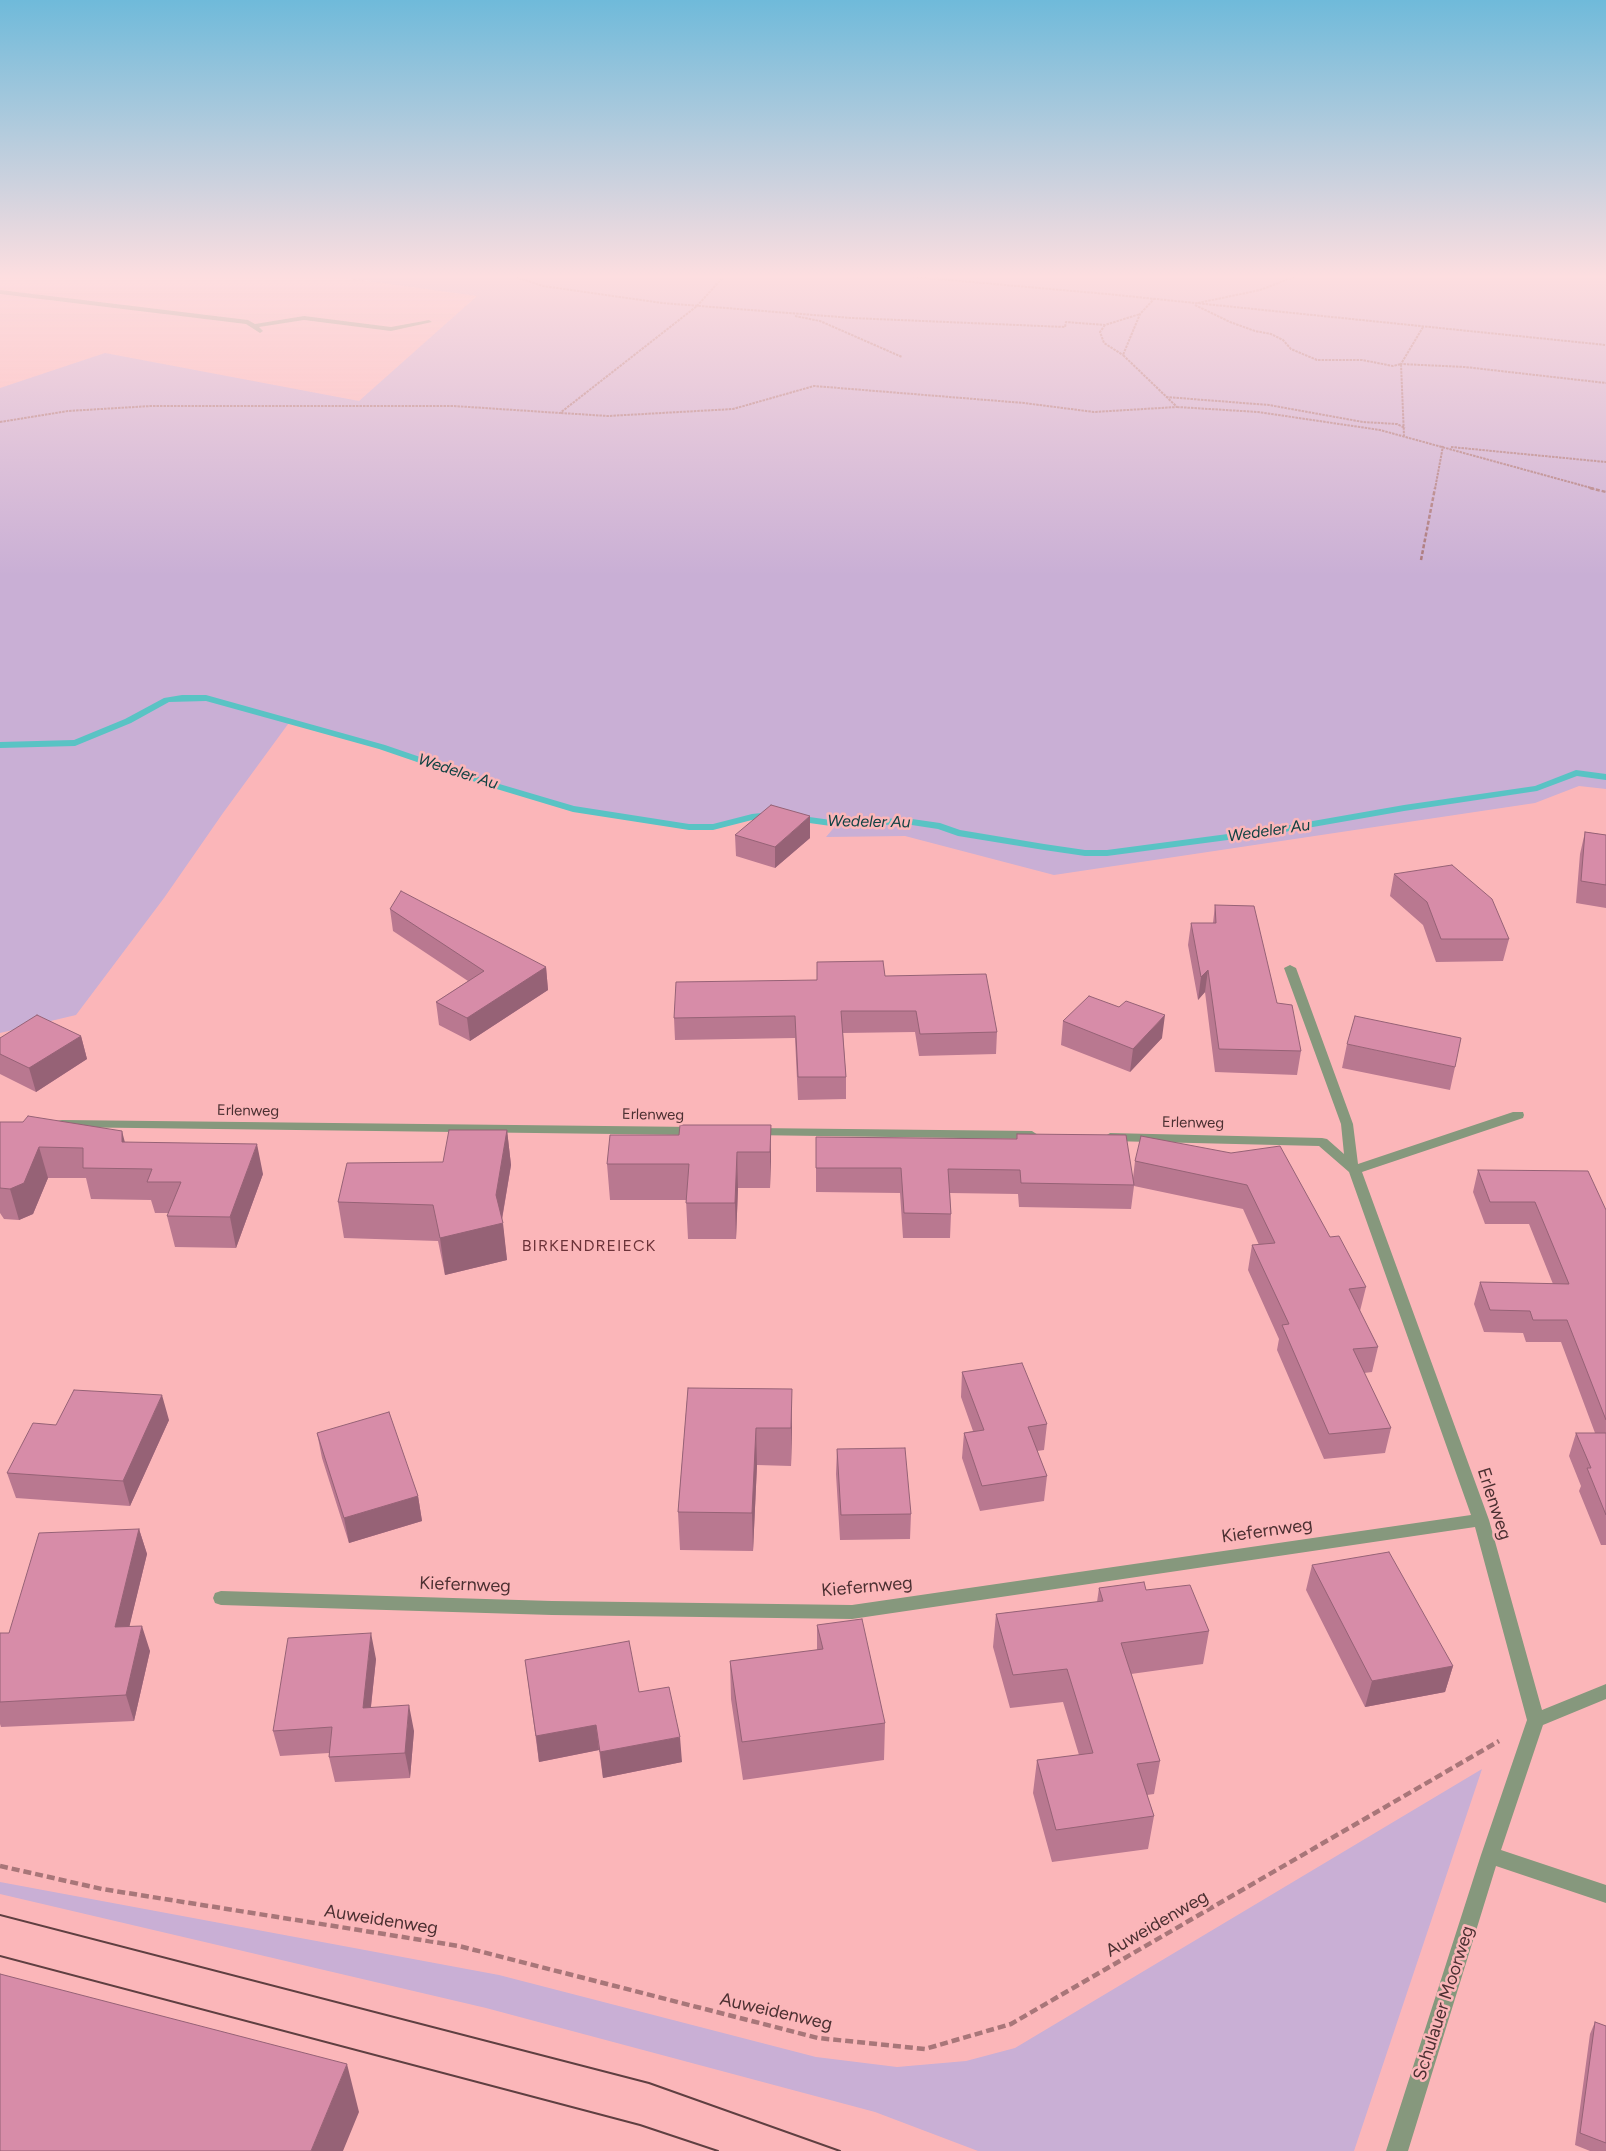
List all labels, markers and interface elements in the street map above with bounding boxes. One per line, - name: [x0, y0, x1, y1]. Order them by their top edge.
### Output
- water label: Wedeler Au: [415, 750, 501, 794]
- water label: Wedeler Au: [827, 812, 911, 832]
- water label: Wedeler Au: [1226, 816, 1312, 846]
- street label: Erlenweg: [217, 1101, 279, 1121]
- street label: Erlenweg: [622, 1105, 684, 1125]
- street label: Erlenweg: [1162, 1113, 1224, 1133]
- district label: BIRKENDREIECK: [520, 1236, 658, 1256]
- street label: Erlenweg: [1472, 1465, 1516, 1543]
- street label: Kiefernweg: [1220, 1514, 1314, 1548]
- street label: Kiefernweg: [820, 1572, 914, 1602]
- street label: Kiefernweg: [419, 1573, 511, 1597]
- street label: Auweidenweg: [1102, 1886, 1212, 1962]
- street label: Auweidenweg: [323, 1900, 439, 1940]
- street label: Schulauer Moorweg: [1409, 1923, 1479, 2083]
- street label: Auweidenweg: [718, 1989, 834, 2035]

